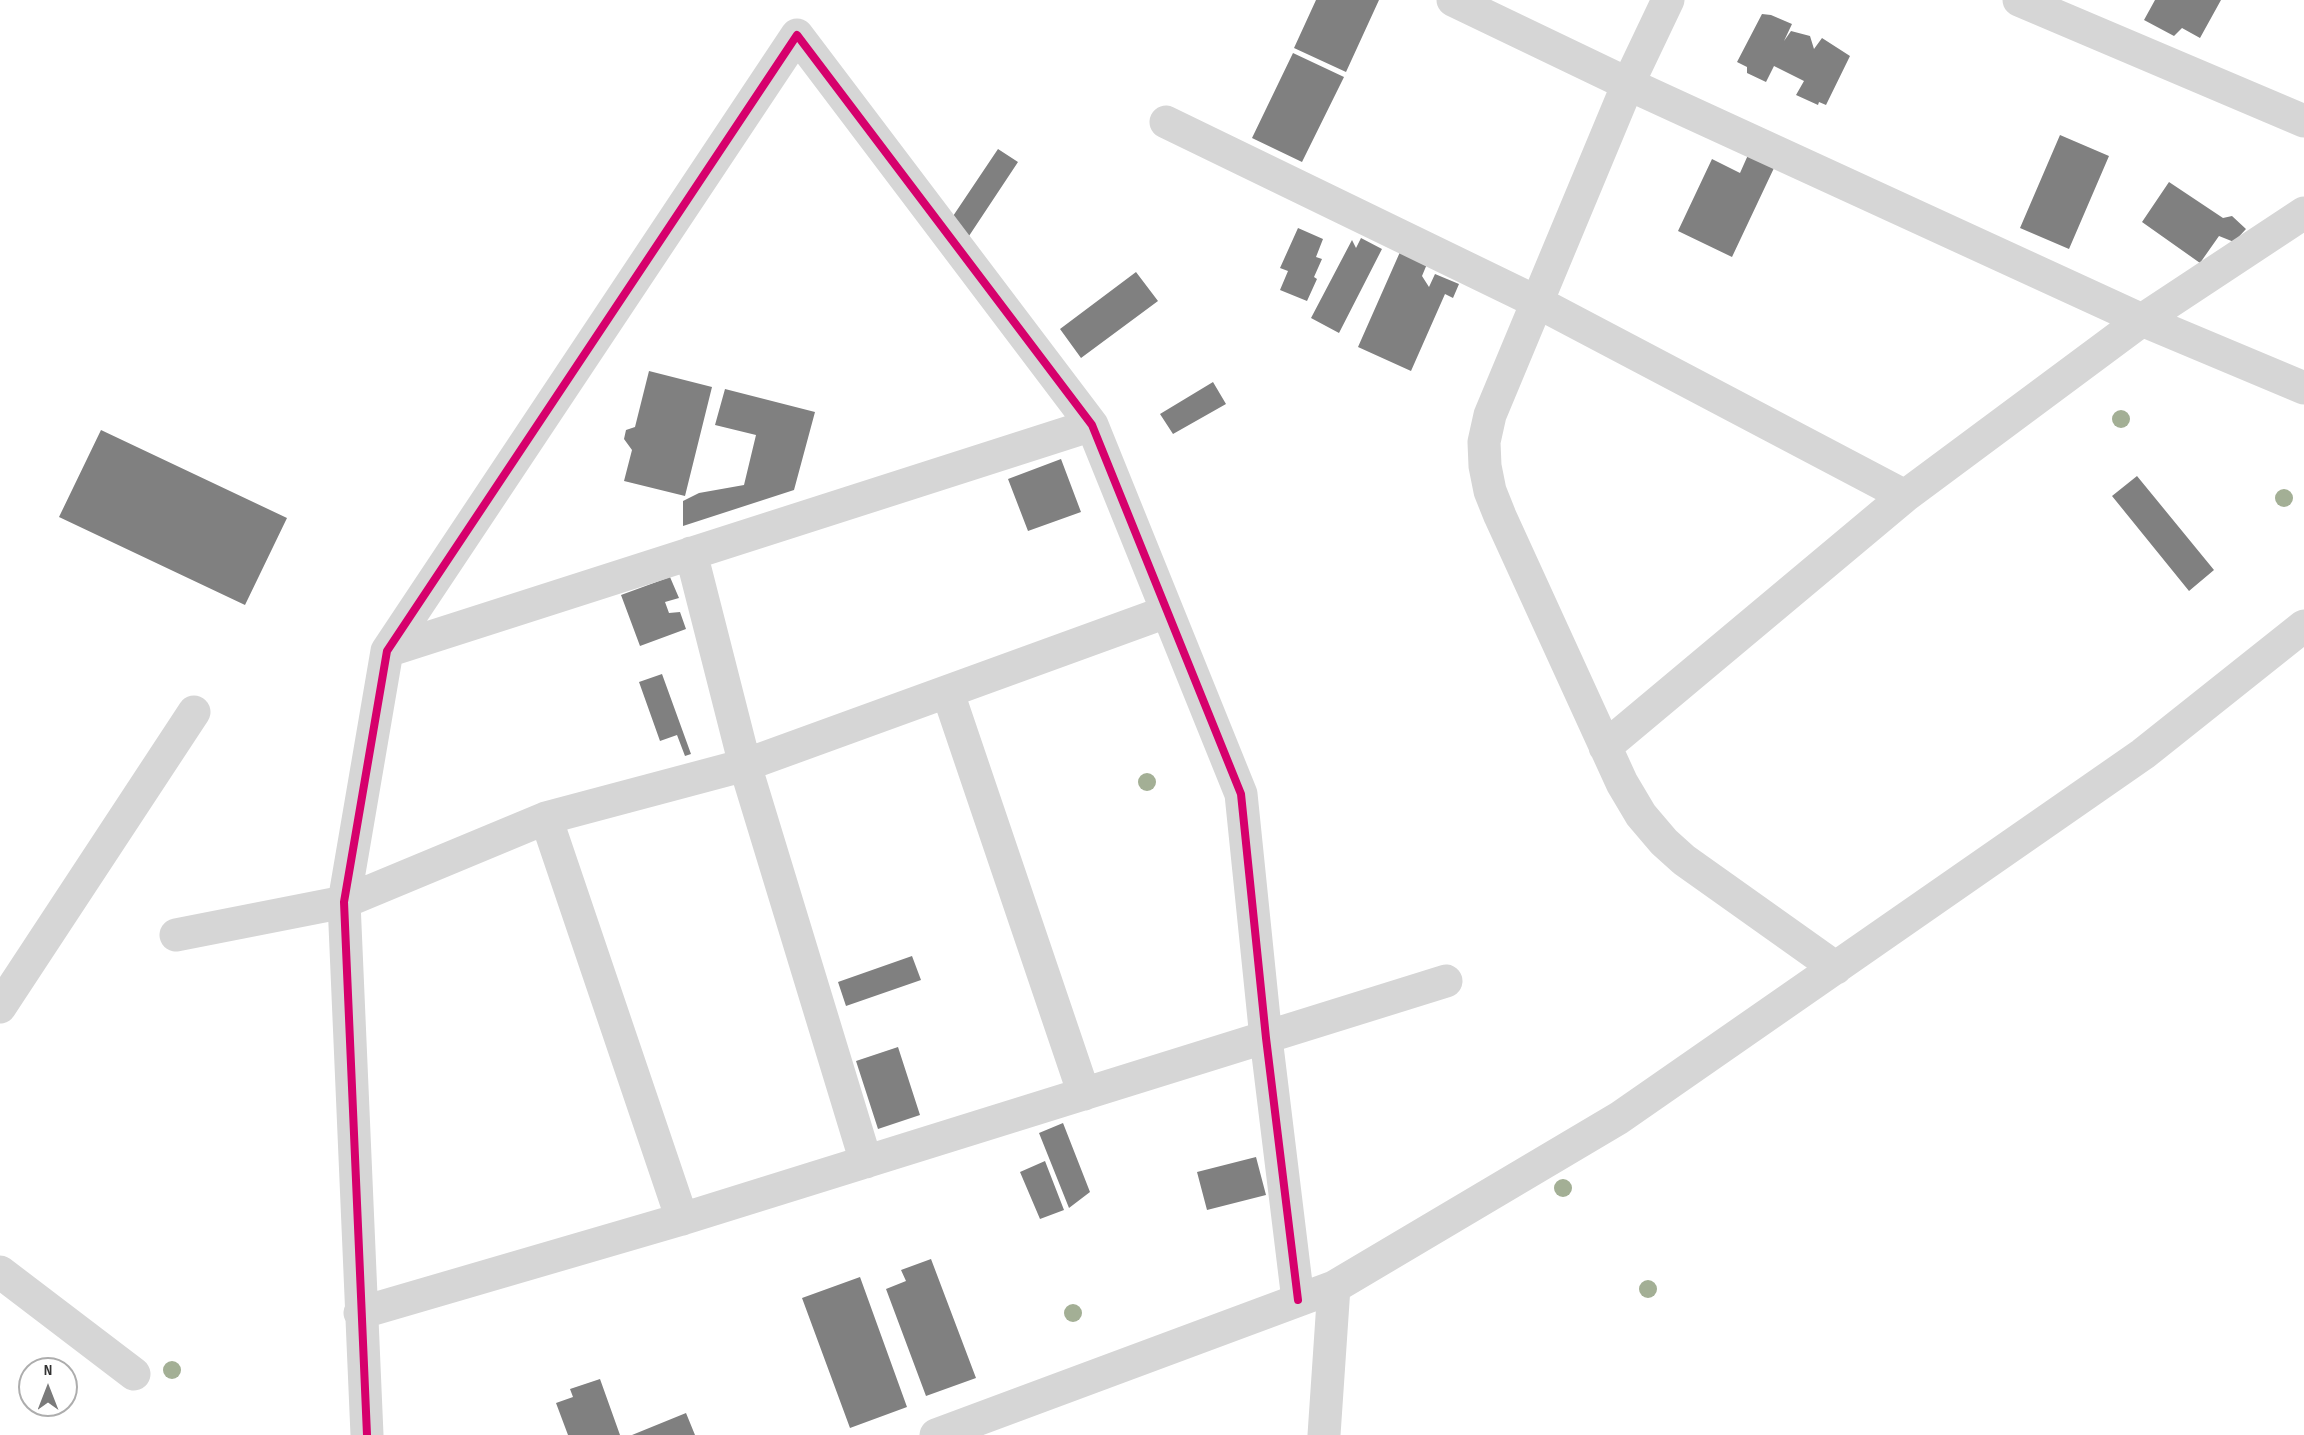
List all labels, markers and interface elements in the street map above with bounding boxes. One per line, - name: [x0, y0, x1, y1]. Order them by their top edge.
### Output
- north arrow: [18, 1357, 78, 1417]
- text: N: [44, 1361, 52, 1380]

